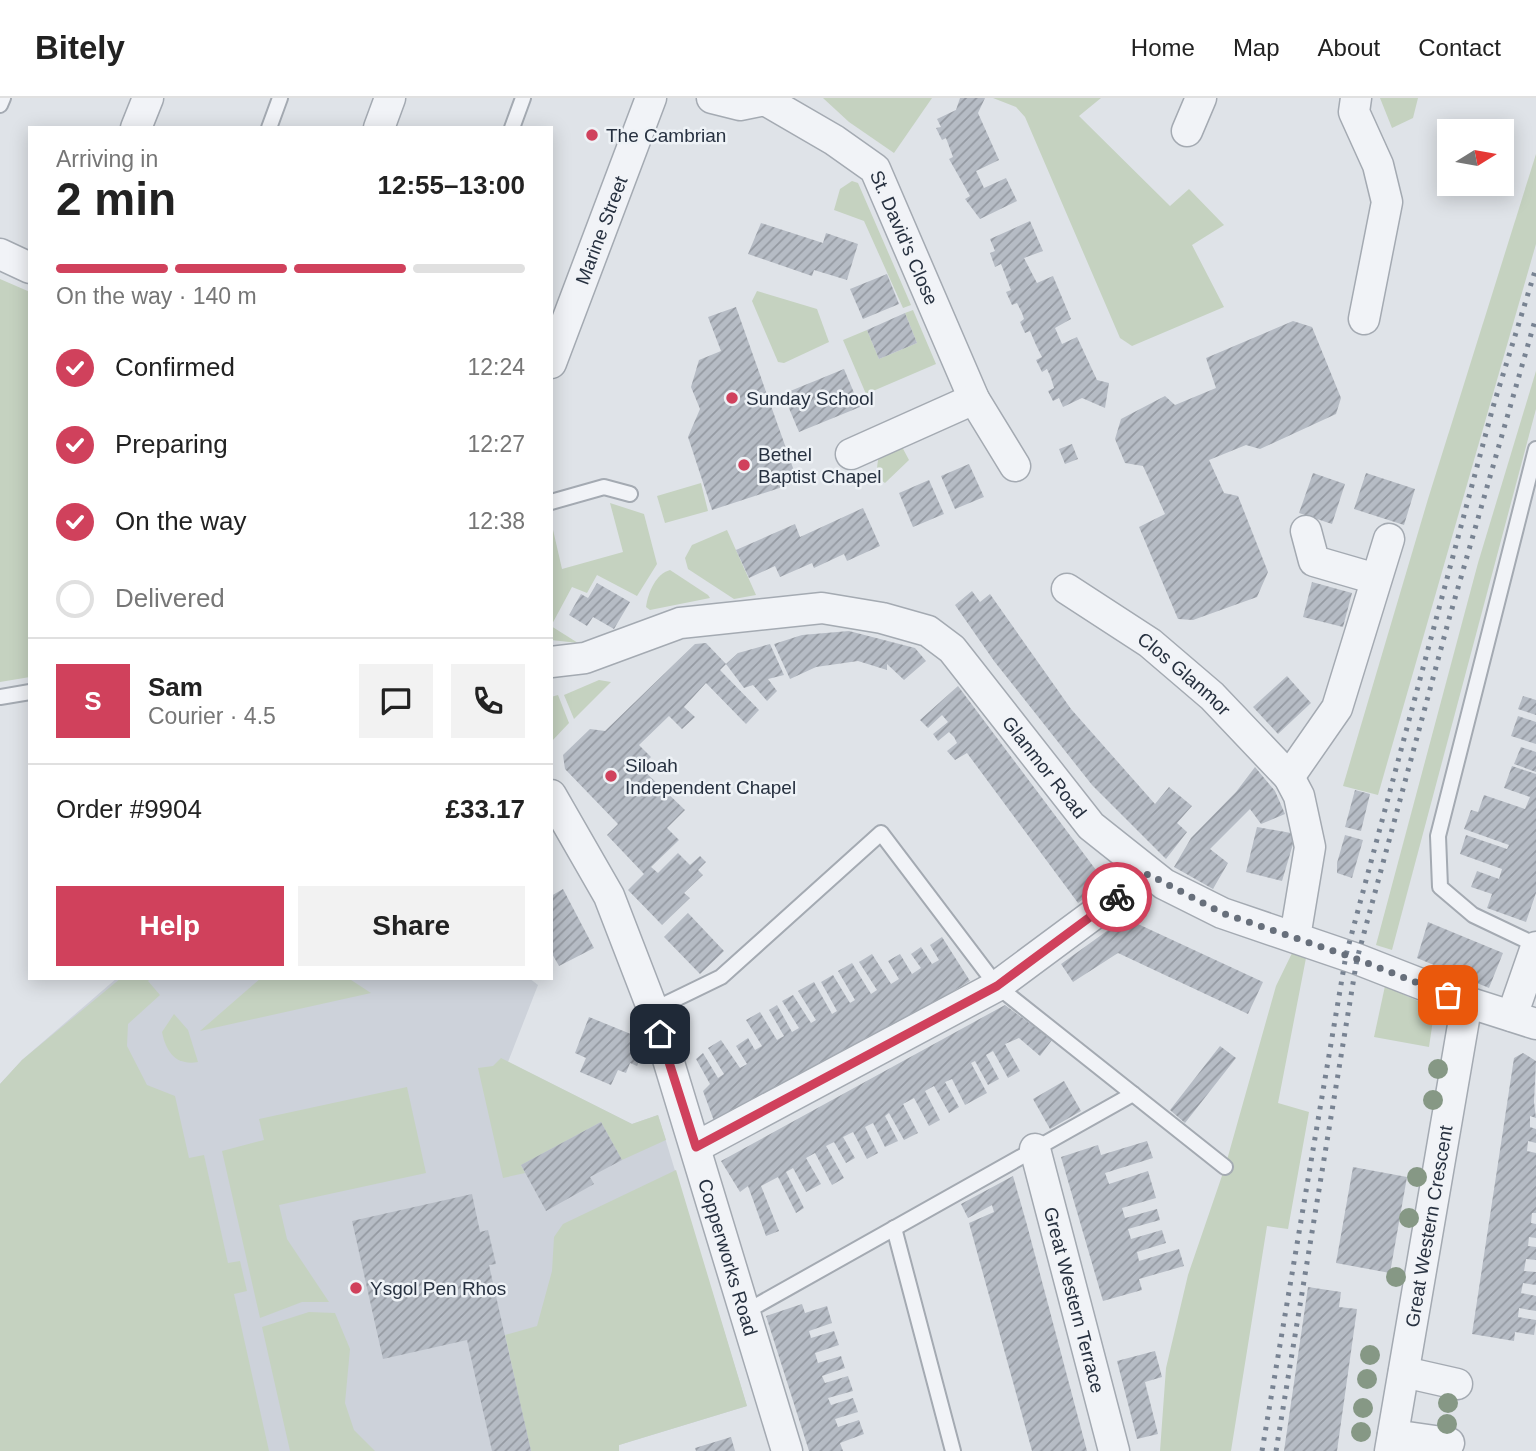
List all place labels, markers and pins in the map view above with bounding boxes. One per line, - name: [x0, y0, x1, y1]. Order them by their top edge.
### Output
- place label: The Cambrian: [606, 125, 726, 146]
- marker: The Cambrian: [584, 127, 600, 143]
- place label: Sunday School: [746, 388, 874, 409]
- marker: Sunday School: [724, 390, 740, 406]
- place label: Bethel Baptist Chapel: [758, 444, 882, 487]
- marker: Bethel Baptist Chapel: [736, 457, 752, 473]
- place label: Siloah Independent Chapel: [625, 755, 796, 798]
- marker: Siloah Independent Chapel: [603, 768, 619, 784]
- pin: [1418, 965, 1478, 1025]
- pin: [630, 1004, 690, 1064]
- place label: Ysgol Pen Rhos: [370, 1278, 506, 1299]
- marker: Ysgol Pen Rhos: [348, 1280, 364, 1296]

